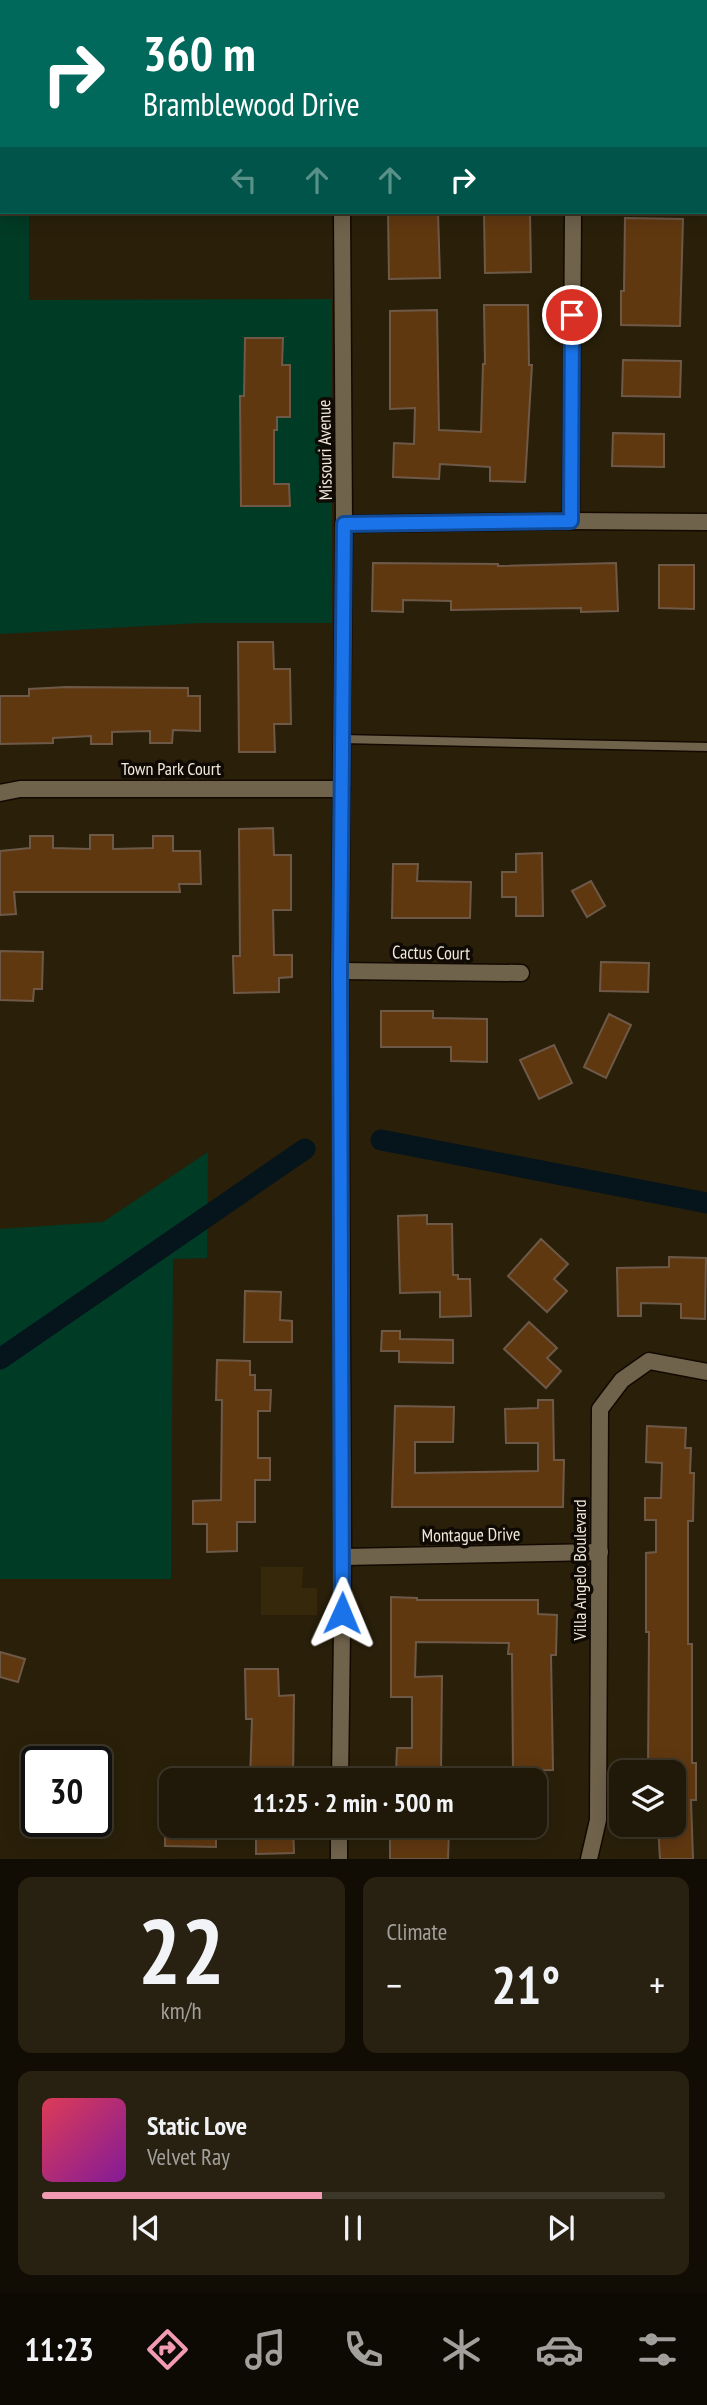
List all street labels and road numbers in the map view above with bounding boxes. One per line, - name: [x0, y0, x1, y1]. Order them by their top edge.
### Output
- street label: Missouri Avenue: [312, 399, 337, 501]
- street label: Town Park Court: [121, 757, 221, 780]
- street label: Cactus Court: [392, 940, 470, 965]
- street label: Villa Angelo Boulevard: [568, 1500, 591, 1641]
- street label: Montague Drive: [421, 1522, 521, 1547]

